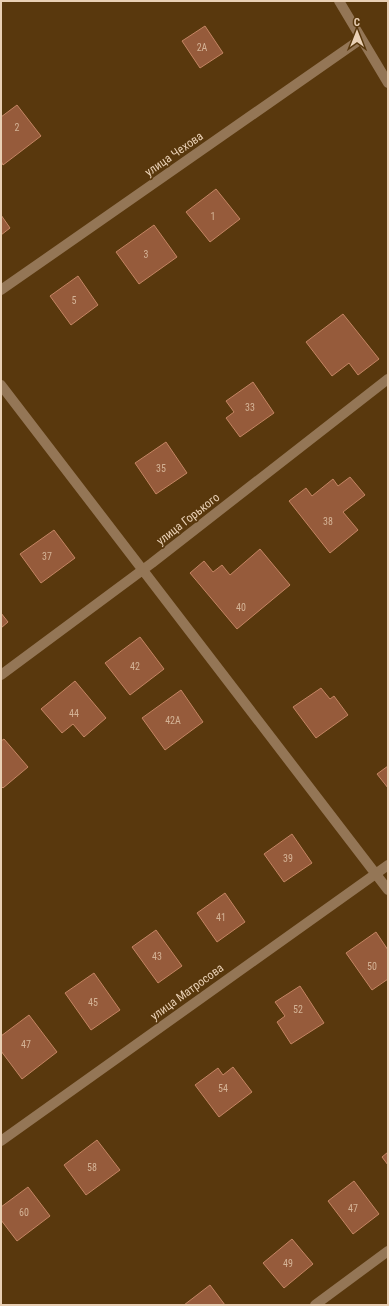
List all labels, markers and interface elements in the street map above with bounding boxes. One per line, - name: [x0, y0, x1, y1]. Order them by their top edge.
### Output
- north arrow: [337, 12, 377, 52]
- text: С: [354, 16, 360, 29]
- house number: 2А: [197, 42, 208, 53]
- house number: 2: [15, 122, 20, 133]
- street label: улица Чехова: [142, 129, 206, 179]
- house number: 1: [211, 211, 215, 222]
- house number: 3: [144, 249, 149, 260]
- house number: 5: [72, 295, 77, 306]
- house number: 33: [245, 402, 255, 413]
- house number: 35: [156, 463, 166, 474]
- street label: улица Горького: [154, 490, 222, 548]
- house number: 38: [323, 516, 333, 527]
- house number: 37: [42, 551, 52, 562]
- house number: 40: [236, 602, 246, 613]
- house number: 42: [130, 661, 140, 672]
- house number: 44: [69, 708, 79, 719]
- house number: 42А: [165, 715, 181, 726]
- house number: 39: [283, 853, 293, 864]
- house number: 41: [216, 912, 226, 923]
- house number: 43: [152, 951, 162, 962]
- street label: улица Матросова: [148, 961, 226, 1023]
- house number: 50: [367, 961, 377, 972]
- house number: 45: [88, 997, 98, 1008]
- house number: 52: [293, 1004, 303, 1015]
- house number: 47: [21, 1039, 31, 1050]
- house number: 54: [218, 1083, 228, 1094]
- house number: 58: [87, 1162, 97, 1173]
- house number: 47: [348, 1203, 358, 1214]
- house number: 60: [19, 1207, 29, 1218]
- house number: 49: [283, 1258, 293, 1269]

